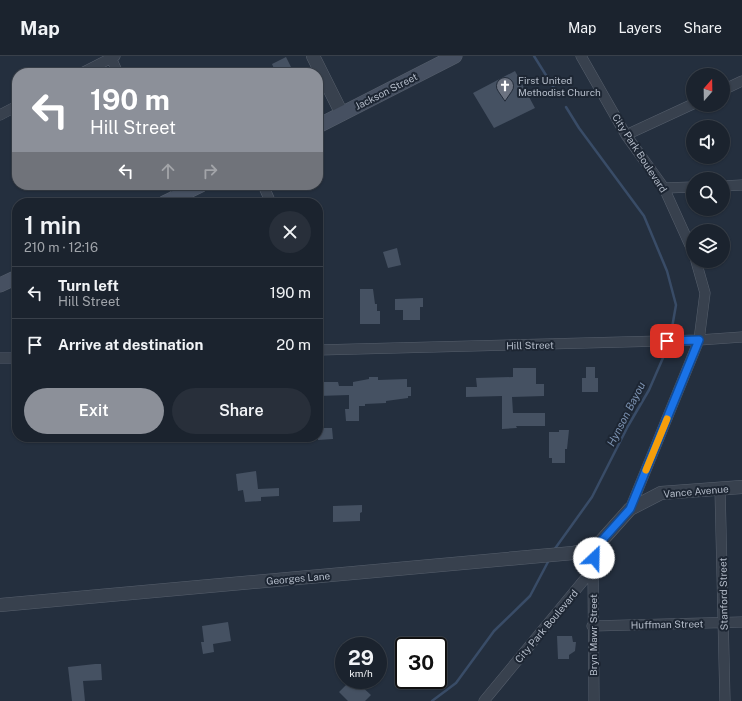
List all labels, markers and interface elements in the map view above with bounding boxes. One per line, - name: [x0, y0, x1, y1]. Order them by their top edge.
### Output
- text: Map: [20, 17, 60, 39]
- text: Map: [568, 20, 596, 36]
- text: Layers: [618, 20, 662, 36]
- text: Share: [684, 20, 722, 36]
- north arrow: [686, 68, 730, 112]
- map controls: [686, 68, 730, 268]
- street label: Jackson Street: [353, 70, 419, 112]
- place label: First United Methodist Church: [518, 74, 601, 98]
- church icon: First United Methodist Church: [495, 76, 515, 101]
- text: 190 m: [90, 83, 170, 116]
- icon: left: [24, 84, 76, 136]
- street label: City Park Boulevard: [610, 111, 670, 195]
- text: Hill Street: [90, 117, 176, 138]
- button: sound: [686, 120, 730, 164]
- icon: left: [115, 160, 137, 182]
- icon: ahead: [157, 160, 179, 182]
- icon: right: [199, 160, 221, 182]
- button: search: [686, 172, 730, 216]
- text: 1 min: [24, 211, 81, 239]
- button: close: [269, 211, 311, 253]
- button: layers: [686, 224, 730, 268]
- text: 210 m · 12:16: [24, 240, 98, 255]
- text: Turn left: [58, 277, 119, 294]
- icon: left: [24, 282, 46, 304]
- text: 190 m: [270, 284, 311, 301]
- text: Hill Street: [58, 294, 120, 309]
- pin: [650, 324, 684, 358]
- icon: arrive: [656, 330, 678, 352]
- icon: arrive: [24, 334, 46, 356]
- text: Arrive at destination: [58, 336, 203, 353]
- text: 20 m: [276, 336, 311, 353]
- street label: Hill Street: [506, 339, 554, 351]
- water label: Hynson Bayou: [605, 380, 647, 448]
- button: Exit: [24, 388, 164, 434]
- button: Share: [172, 388, 311, 434]
- street label: Vance Avenue: [663, 482, 729, 500]
- position arrow: [573, 537, 615, 579]
- street label: Stanford Street: [716, 558, 730, 630]
- street label: Georges Lane: [266, 569, 331, 587]
- street label: City Park Boulevard: [512, 587, 580, 665]
- street label: Bryn Mawr Street: [587, 594, 599, 676]
- street label: Huffman Street: [631, 617, 704, 631]
- speed limit sign: 30: [395, 637, 447, 689]
- text: 29: [348, 646, 374, 670]
- text: km/h: [349, 667, 373, 679]

